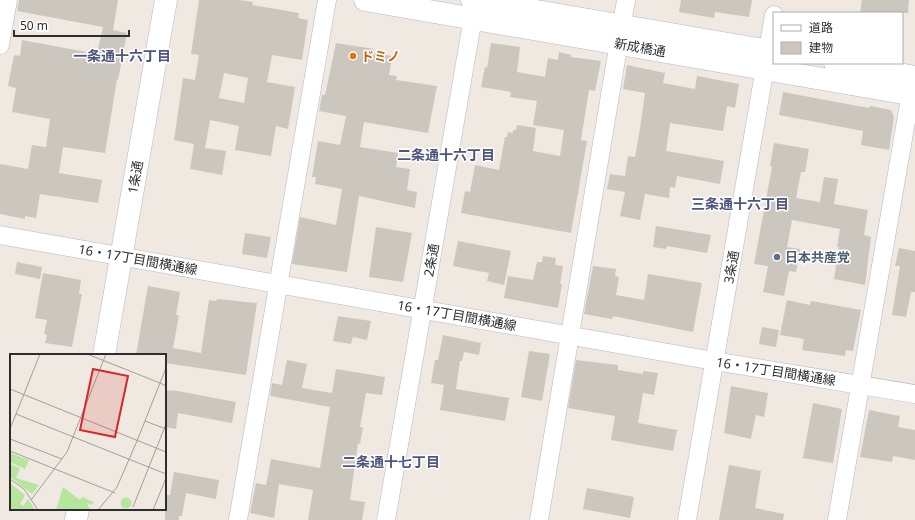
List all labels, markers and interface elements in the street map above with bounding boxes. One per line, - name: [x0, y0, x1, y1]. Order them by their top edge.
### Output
- scale bar: [14, 12, 129, 38]
- legend: [773, 12, 903, 64]
- text: 50 m: [20, 17, 48, 34]
- text: 道路: [809, 19, 833, 36]
- street label: 新成橋通: [613, 34, 667, 60]
- text: 建物: [809, 39, 833, 56]
- district label: 一条通十六丁目: [73, 46, 171, 65]
- place label: ドミノ: [361, 47, 400, 65]
- marker: ドミノ: [348, 51, 358, 61]
- district label: 二条通十六丁目: [397, 145, 495, 164]
- street label: 1条通: [123, 159, 147, 195]
- district label: 三条通十六丁目: [691, 194, 789, 213]
- street label: 16・17丁目間横通線: [77, 240, 199, 278]
- street label: 2条通: [419, 242, 443, 278]
- place label: 日本共産党: [785, 248, 850, 266]
- street label: 3条通: [719, 249, 743, 285]
- marker: 日本共産党: [772, 252, 782, 262]
- street label: 16・17丁目間横通線: [396, 296, 518, 334]
- street label: 16・17丁目間横通線: [715, 353, 837, 389]
- inset map: [10, 354, 166, 510]
- district label: 二条通十七丁目: [342, 452, 440, 471]

